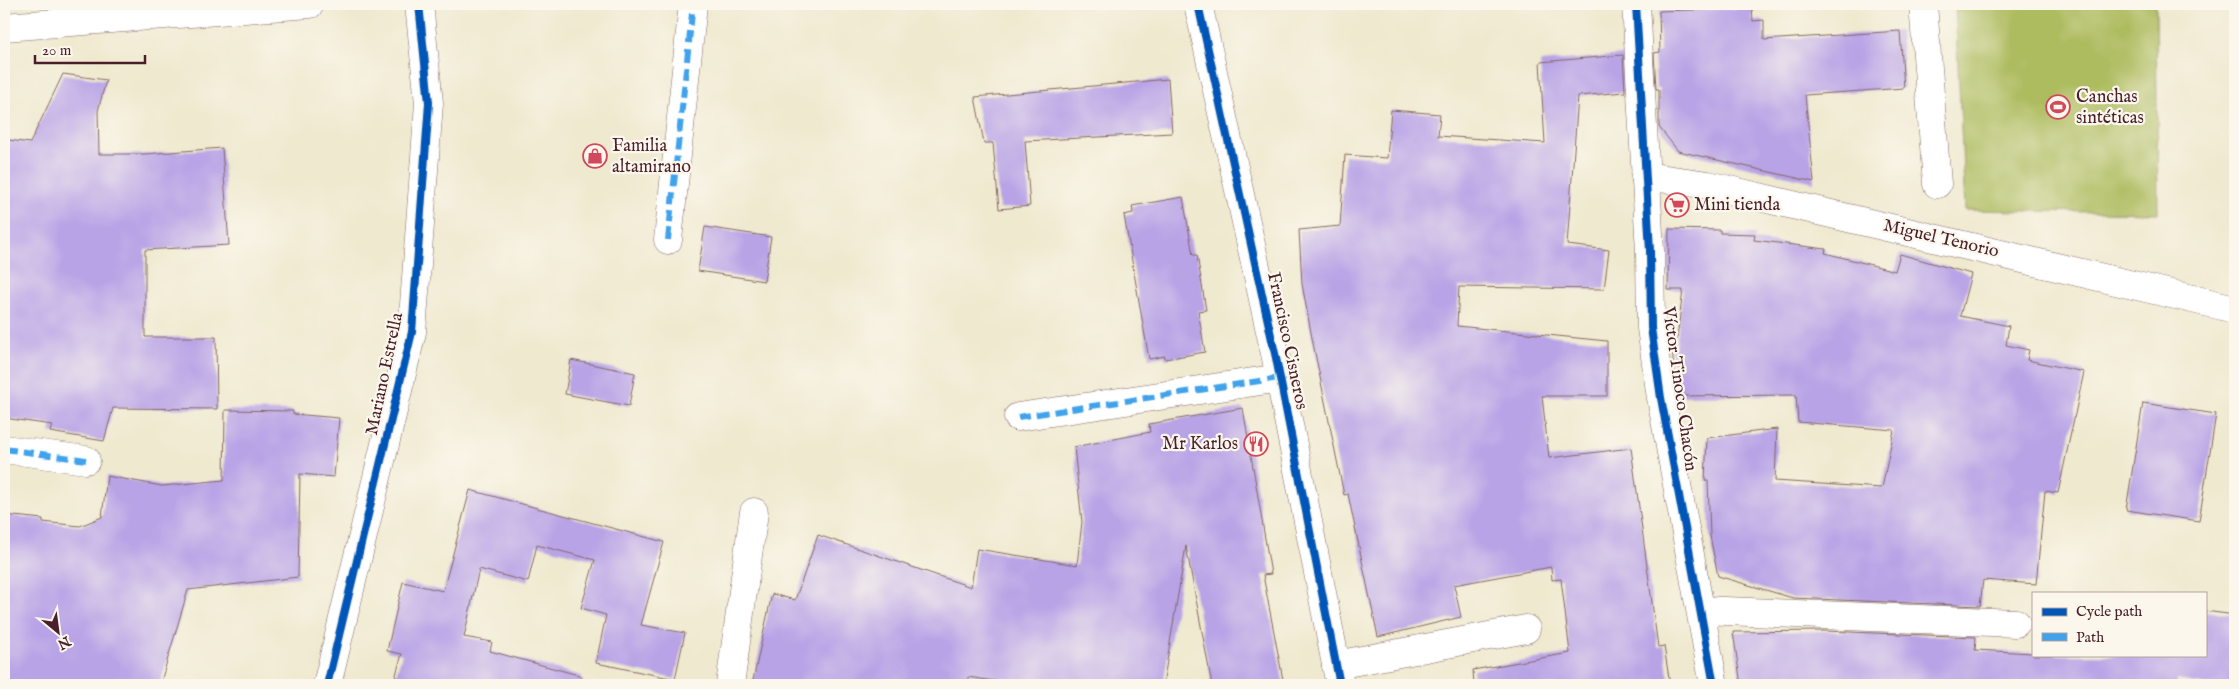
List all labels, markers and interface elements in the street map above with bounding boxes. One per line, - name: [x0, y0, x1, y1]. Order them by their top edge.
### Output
- scale bar: [35, 32, 145, 64]
- text: 20 m: [42, 41, 72, 60]
- place label: Canchas sintéticas: [2076, 86, 2144, 130]
- sports icon: Canchas sintéticas: [2045, 94, 2071, 120]
- place label: Familia altamirano: [612, 135, 691, 179]
- shop icon: Familia altamirano: [582, 143, 608, 169]
- supermarket icon: Mini tienda: [1664, 192, 1690, 218]
- place label: Mini tienda: [1694, 194, 1780, 217]
- street label: Miguel Tenorio: [1881, 215, 2001, 264]
- street label: Francisco Cisneros: [1261, 270, 1313, 412]
- street label: Víctor Tinoco Chacón: [1656, 304, 1702, 473]
- street label: Mariano Estrella: [361, 310, 409, 437]
- restaurant icon: Mr Karlos: [1243, 431, 1269, 457]
- place label: Mr Karlos: [1162, 433, 1238, 456]
- legend: [2032, 592, 2206, 656]
- text: Cycle path: [2076, 602, 2142, 621]
- north arrow: [32, 606, 82, 656]
- text: Path: [2076, 628, 2104, 647]
- text: N: [54, 631, 74, 653]

